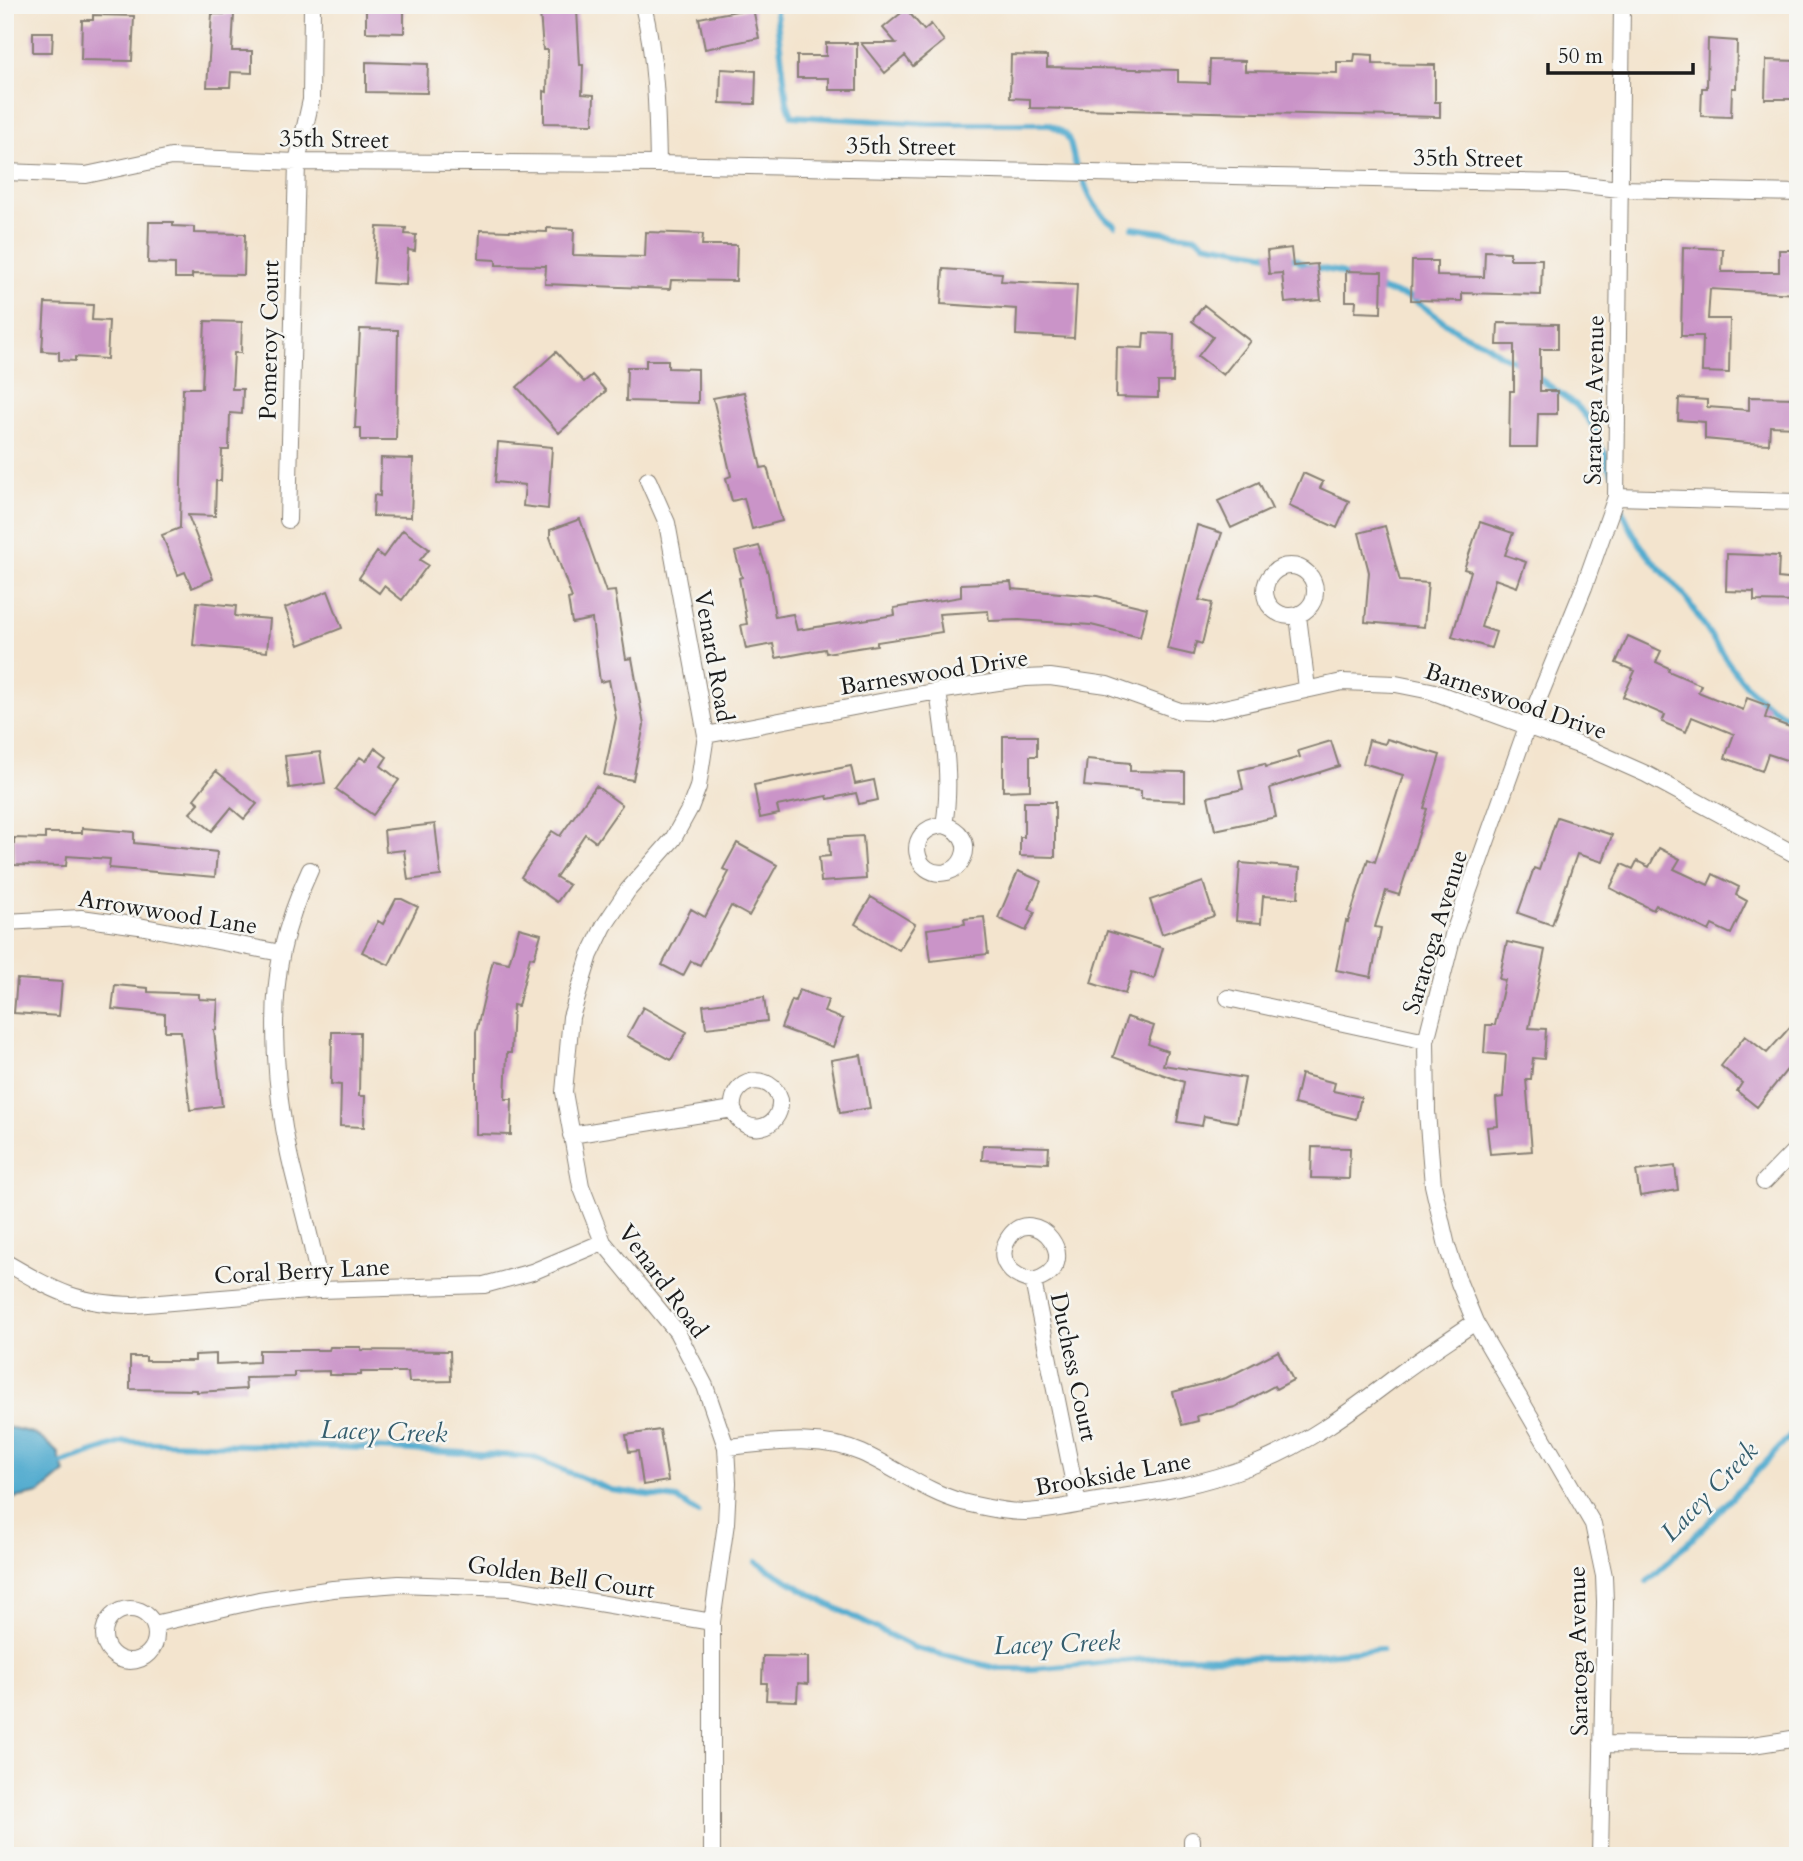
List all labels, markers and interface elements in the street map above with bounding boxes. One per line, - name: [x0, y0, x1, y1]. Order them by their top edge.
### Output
- scale bar: [1548, 32, 1693, 76]
- text: 50 m: [1558, 42, 1603, 71]
- street label: 35th Street: [279, 122, 389, 157]
- street label: 35th Street: [846, 129, 956, 164]
- street label: 35th Street: [1413, 141, 1523, 176]
- street label: Pomeroy Court: [252, 259, 287, 420]
- street label: Saratoga Avenue: [1577, 315, 1612, 485]
- street label: Venard Road: [686, 588, 741, 725]
- street label: Barneswood Drive: [837, 641, 1031, 704]
- street label: Barneswood Drive: [1420, 655, 1611, 748]
- street label: Saratoga Avenue: [1395, 846, 1476, 1018]
- street label: Arrowwood Lane: [76, 882, 260, 943]
- street label: Venard Road: [610, 1218, 715, 1345]
- street label: Coral Berry Lane: [213, 1250, 391, 1293]
- street label: Duchess Court: [1042, 1290, 1105, 1445]
- water label: Lacey Creek: [320, 1412, 448, 1451]
- water label: Lacey Creek: [1653, 1433, 1766, 1549]
- street label: Brookside Lane: [1032, 1445, 1194, 1504]
- street label: Golden Bell Court: [465, 1548, 657, 1607]
- street label: Saratoga Avenue: [1561, 1566, 1596, 1736]
- water label: Lacey Creek: [993, 1624, 1121, 1663]

